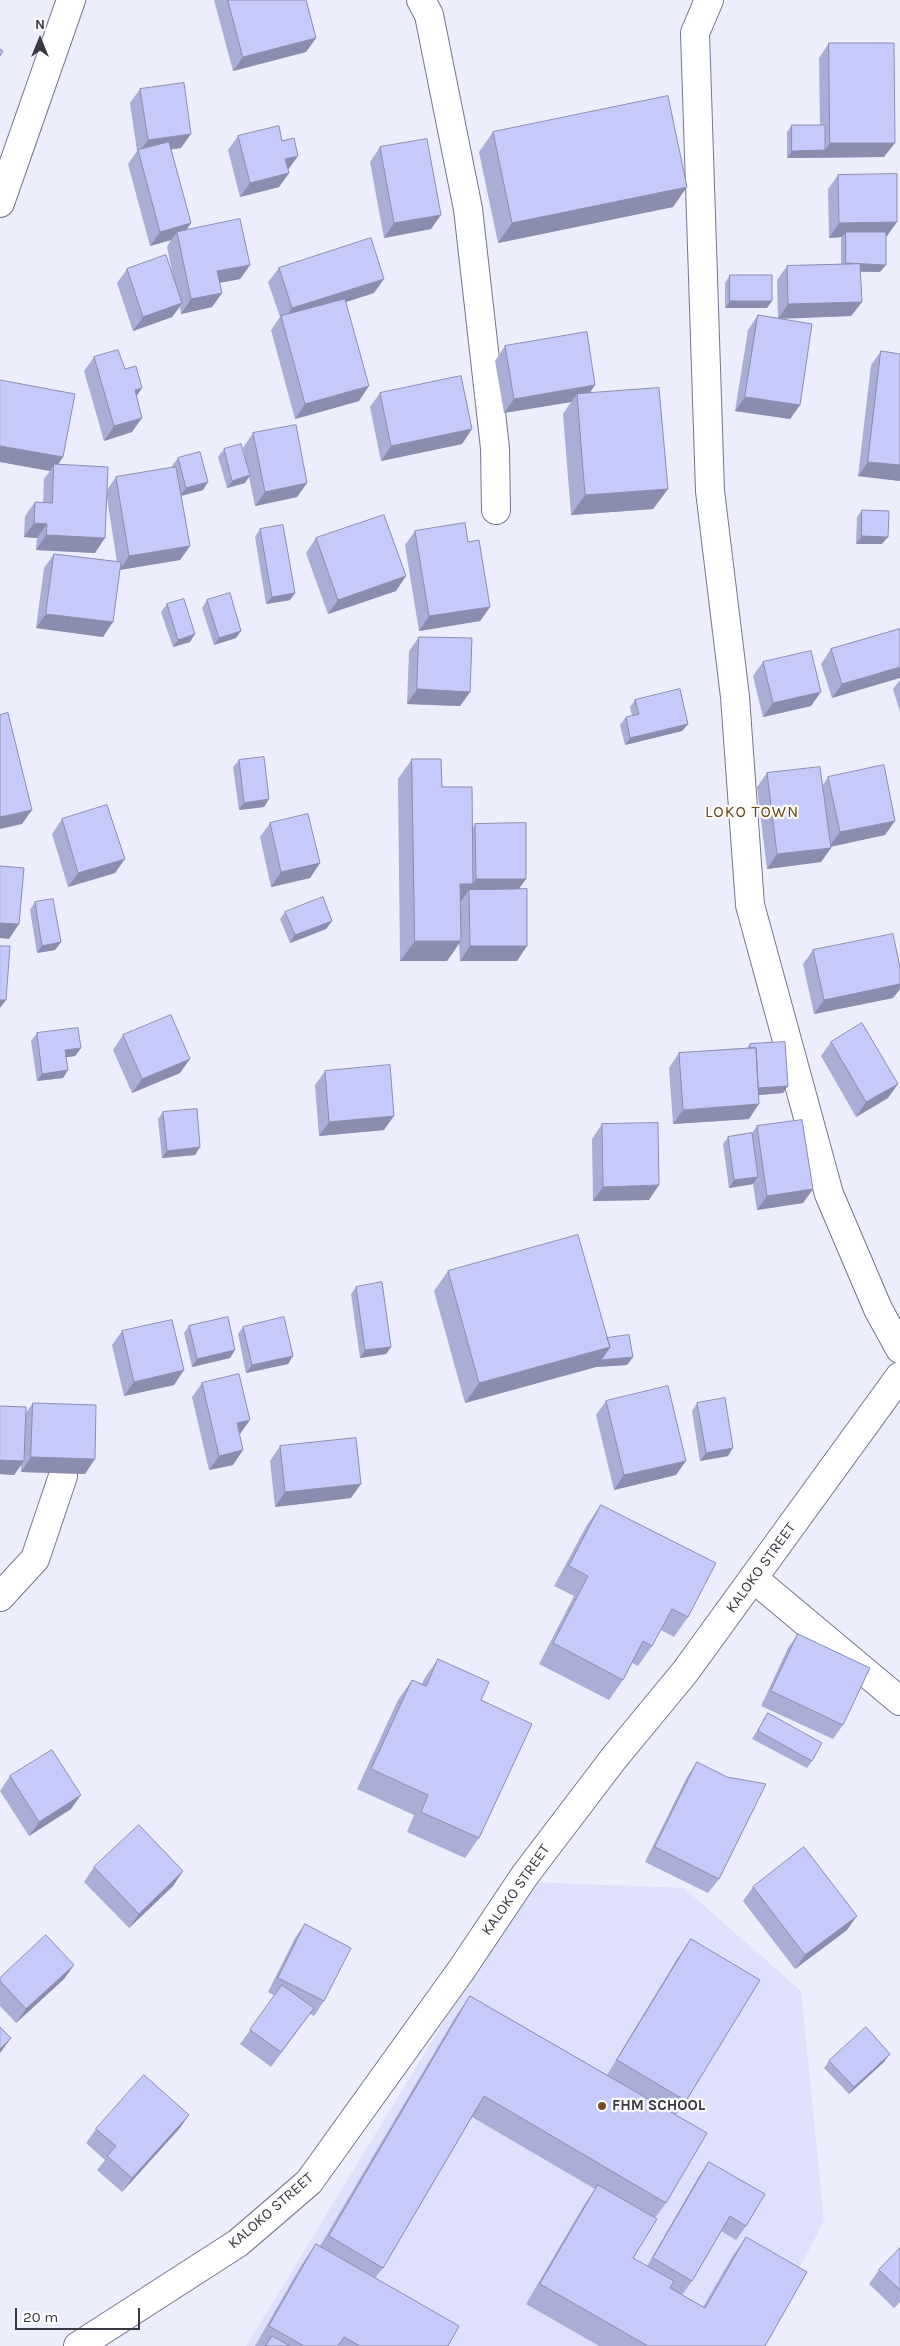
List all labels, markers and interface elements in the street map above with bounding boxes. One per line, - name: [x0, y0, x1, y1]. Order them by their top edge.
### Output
- north arrow: [15, 15, 65, 65]
- text: N: [35, 16, 45, 33]
- district label: LOKO TOWN: [704, 802, 800, 822]
- street label: KALOKO STREET: [722, 1519, 800, 1617]
- street label: KALOKO STREET: [478, 1841, 554, 1939]
- place label: FHM SCHOOL: [612, 2097, 705, 2115]
- marker: FHM SCHOOL: [596, 2100, 608, 2112]
- street label: KALOKO STREET: [225, 2169, 317, 2253]
- scale bar: [18, 2298, 142, 2330]
- text: 20 m: [23, 2308, 58, 2326]

